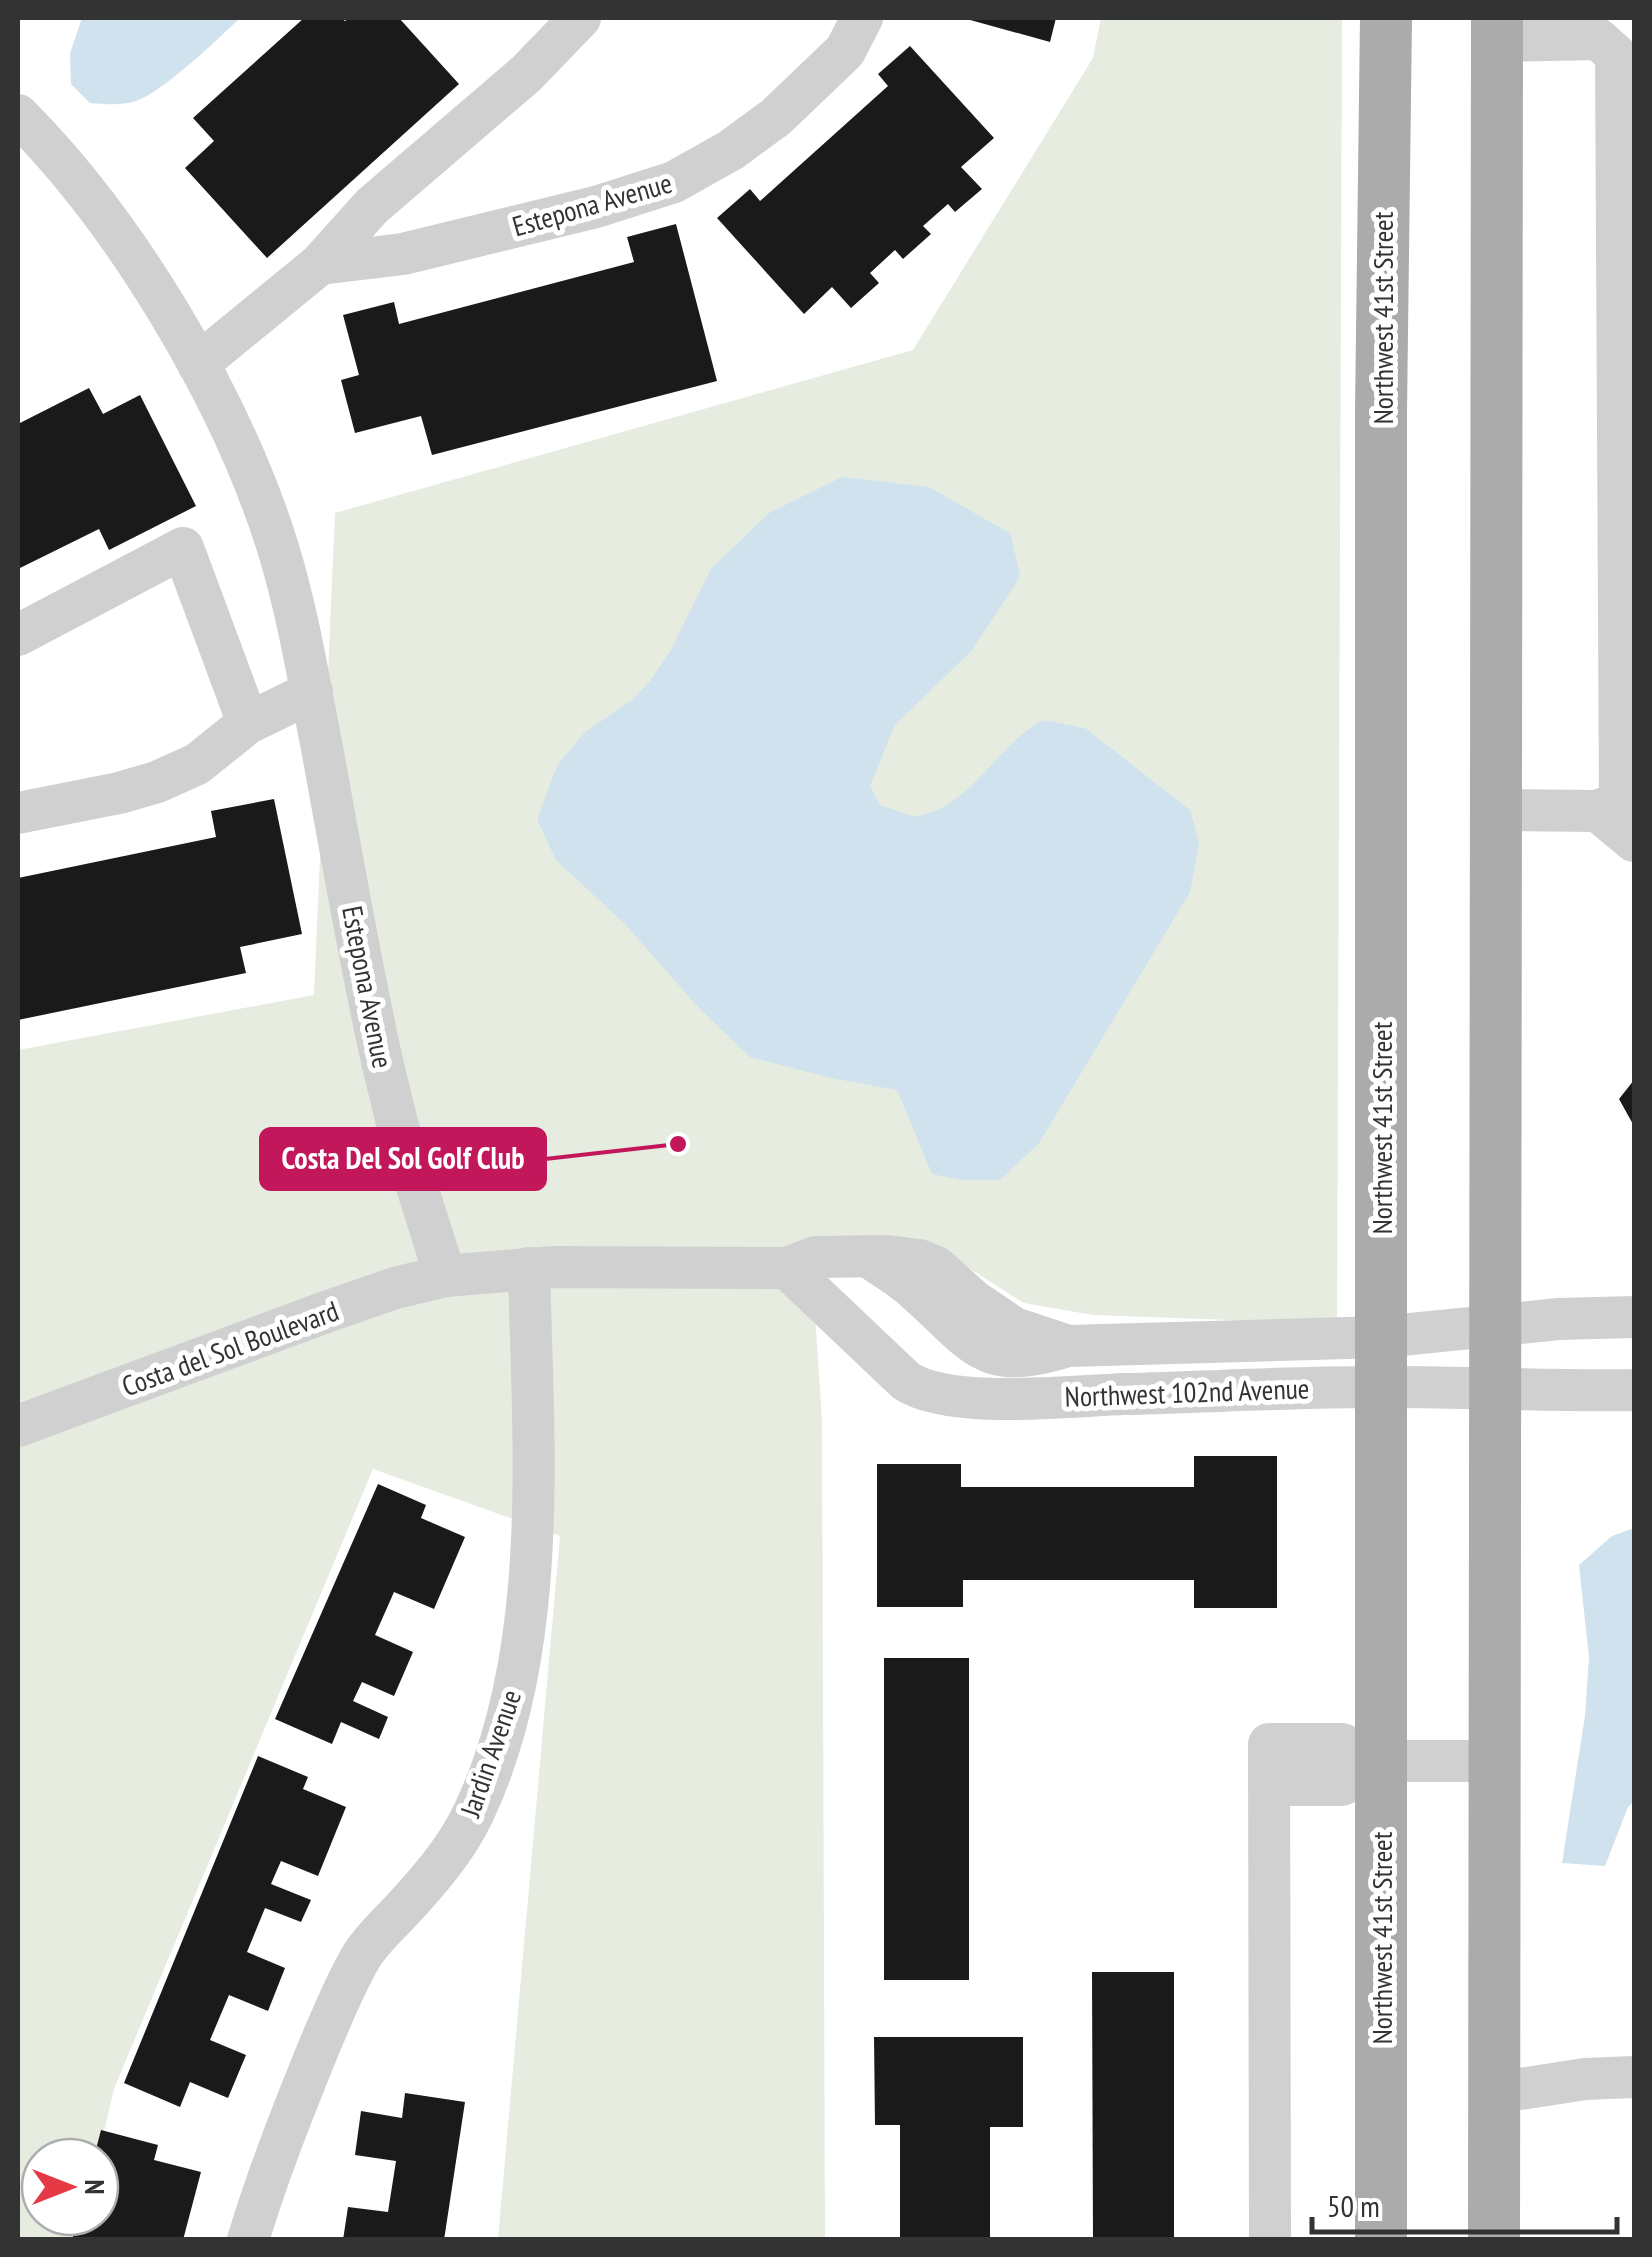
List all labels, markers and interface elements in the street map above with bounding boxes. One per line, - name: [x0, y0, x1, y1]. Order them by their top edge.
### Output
- street label: Estepona Avenue: [508, 164, 676, 244]
- street label: Northwest 41st Street: [1364, 211, 1401, 424]
- street label: Estepona Avenue: [334, 903, 402, 1071]
- street label: Northwest 41st Street: [1363, 1021, 1400, 1234]
- callout: Costa Del Sol Golf Club: [261, 1129, 545, 1189]
- text: Costa Del Sol Golf Club: [281, 1138, 525, 1177]
- street label: Costa del Sol Boulevard: [117, 1292, 343, 1404]
- street label: Northwest 102nd Avenue: [1064, 1369, 1310, 1415]
- street label: Jardin Avenue: [451, 1685, 529, 1822]
- street label: Northwest 41st Street: [1363, 1831, 1400, 2044]
- north arrow: [20, 2137, 120, 2237]
- scale bar: [1312, 2172, 1617, 2234]
- text: N: [77, 2179, 114, 2195]
- text: 50 m: [1327, 2186, 1380, 2225]

